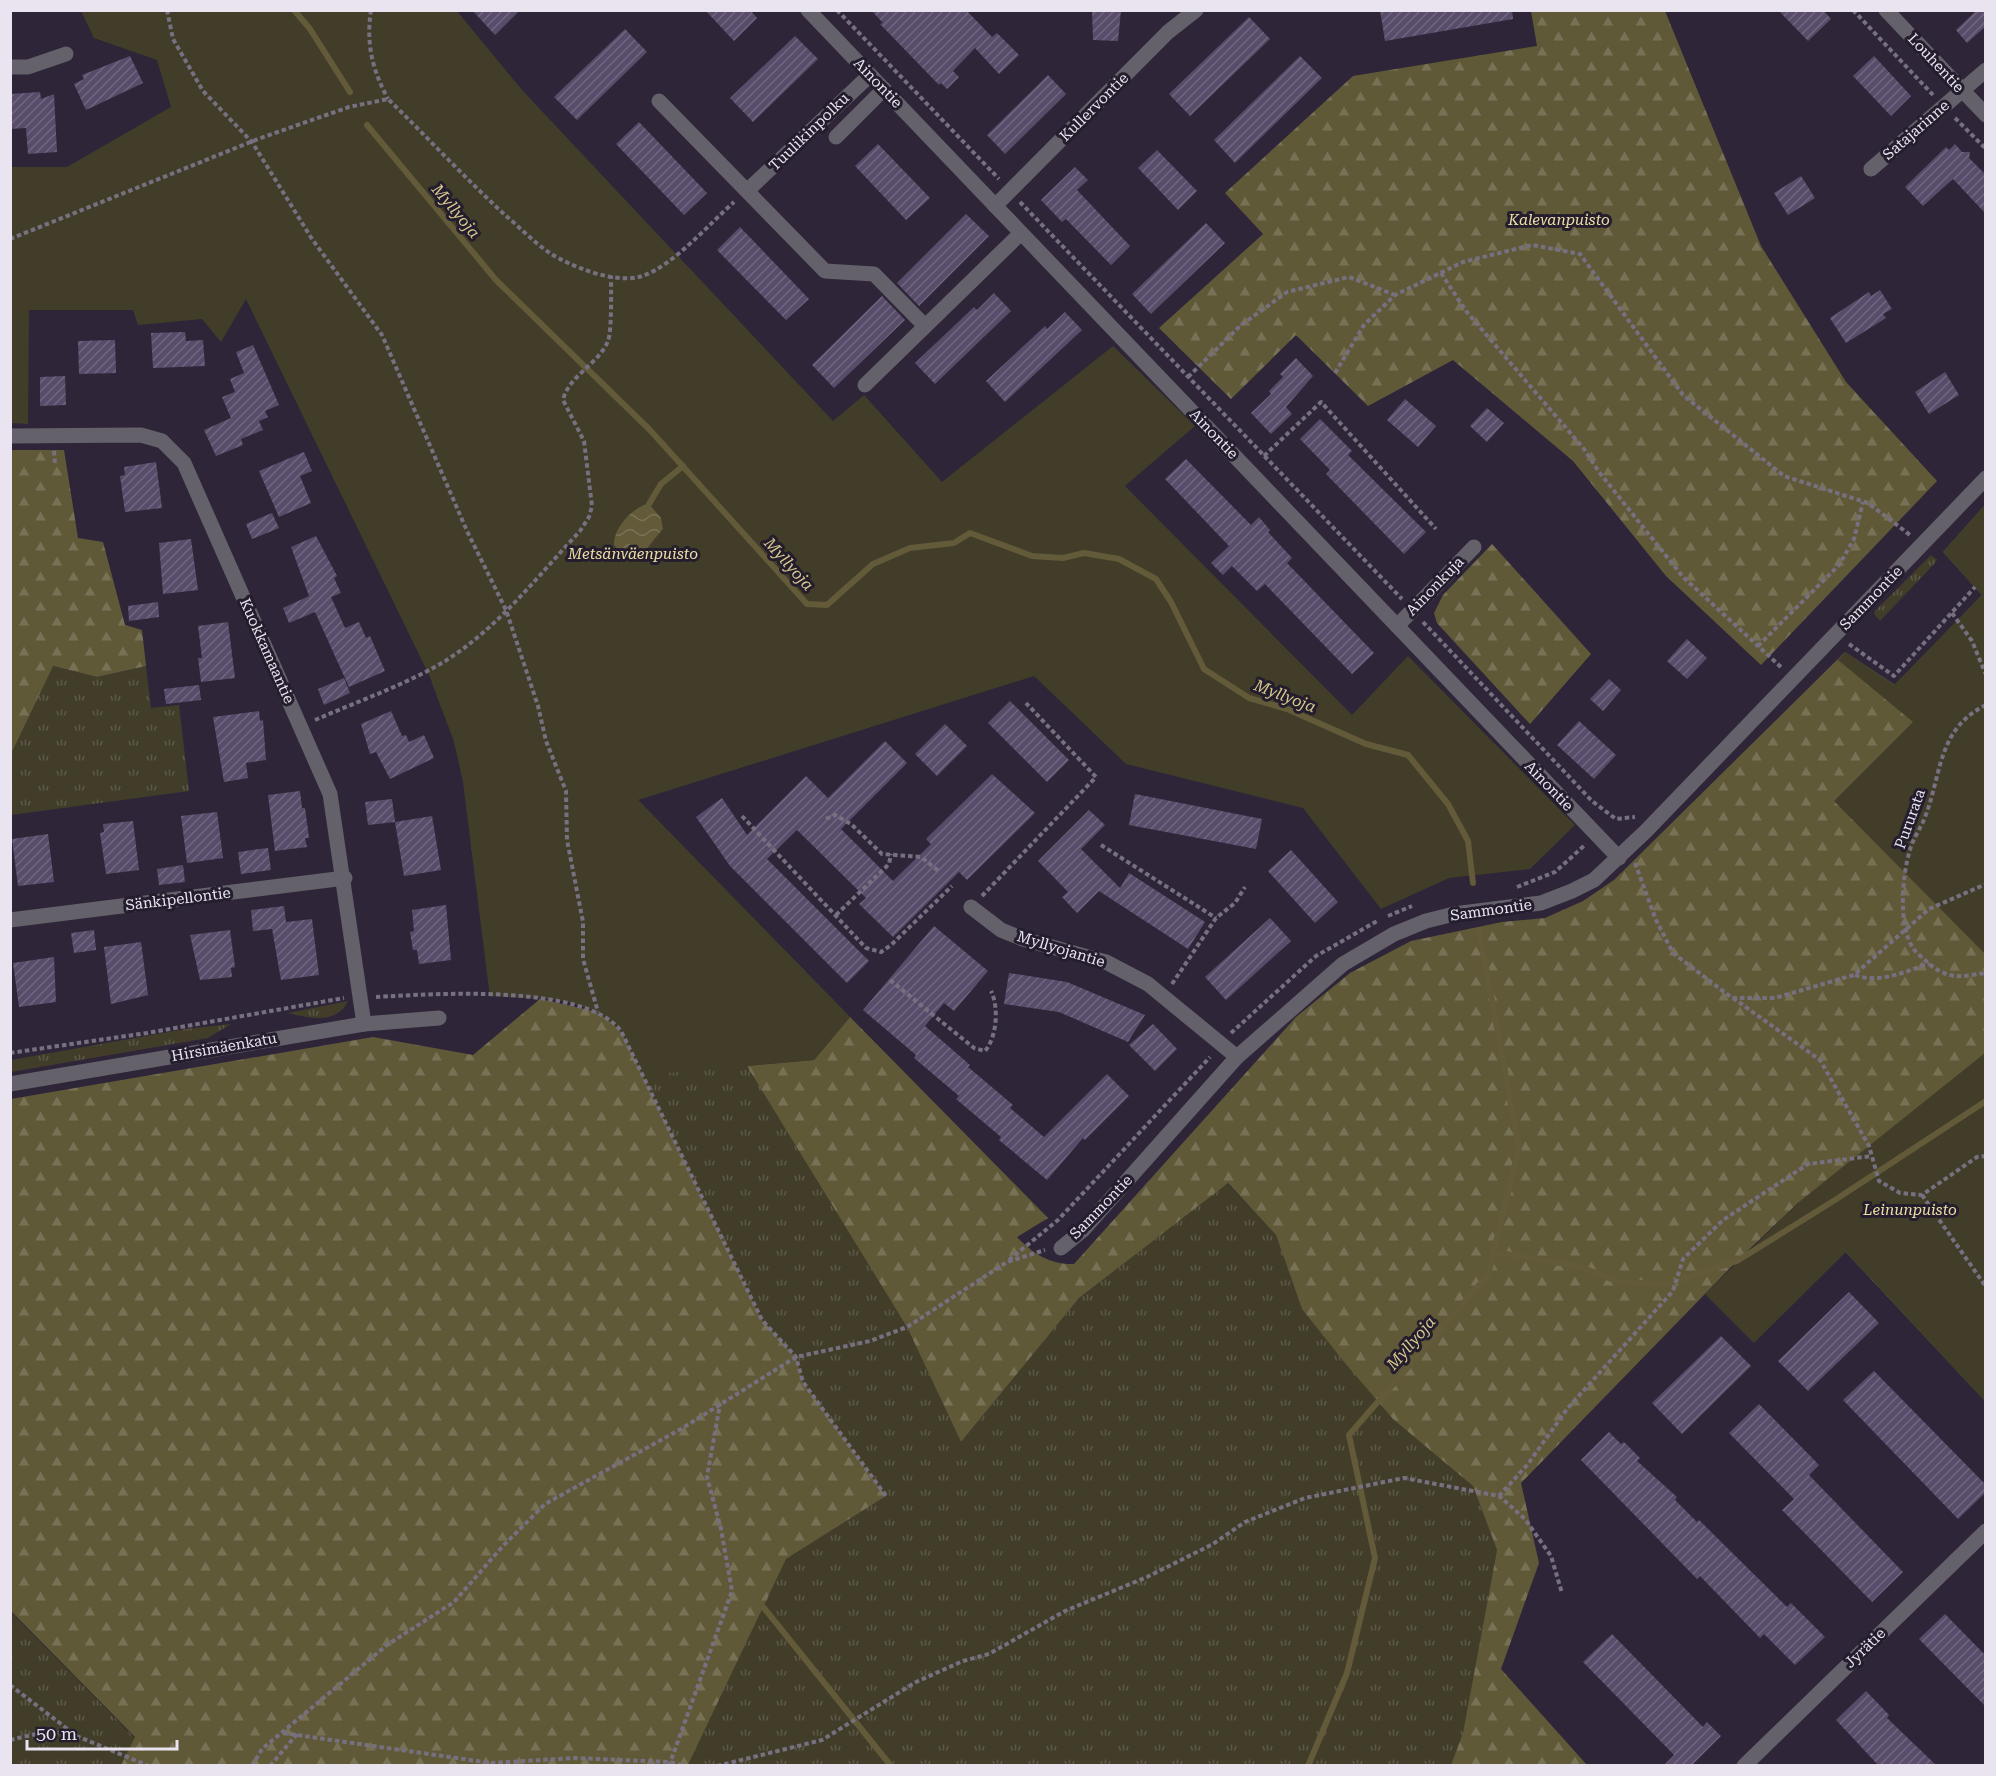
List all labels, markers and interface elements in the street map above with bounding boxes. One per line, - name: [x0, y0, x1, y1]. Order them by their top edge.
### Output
- street label: Louhentie: [1904, 30, 1968, 96]
- street label: Ainontie: [850, 54, 906, 112]
- street label: Kullervontie: [1056, 69, 1132, 145]
- street label: Tuulikinpolku: [765, 89, 853, 175]
- street label: Satajarinne: [1879, 96, 1953, 164]
- water label: Myllyoja: [427, 179, 484, 242]
- park label: Kalevanpuisto: [1507, 211, 1610, 229]
- street label: Ainontie: [1186, 405, 1242, 463]
- water label: Myllyoja: [760, 533, 818, 595]
- park label: Metsänväenpuisto: [567, 545, 698, 563]
- street label: Ainonkuja: [1403, 553, 1467, 619]
- street label: Sammontie: [1836, 562, 1906, 634]
- street label: Kuokkamaantie: [236, 596, 298, 706]
- water label: Myllyoja: [1251, 675, 1319, 717]
- street label: Ainontie: [1521, 757, 1577, 815]
- street label: Pururata: [1891, 787, 1929, 851]
- street label: Sänkipellontie: [124, 884, 232, 914]
- street label: Sammontie: [1449, 895, 1533, 925]
- street label: Myllyojantie: [1015, 927, 1107, 971]
- street label: Hirsimäenkatu: [170, 1029, 279, 1065]
- street label: Sammontie: [1066, 1171, 1136, 1243]
- park label: Leinunpuisto: [1862, 1201, 1957, 1219]
- water label: Myllyoja: [1382, 1312, 1440, 1374]
- street label: Jyrätie: [1841, 1624, 1889, 1672]
- scale bar: [27, 1713, 177, 1751]
- text: 50 m: [36, 1723, 77, 1744]

